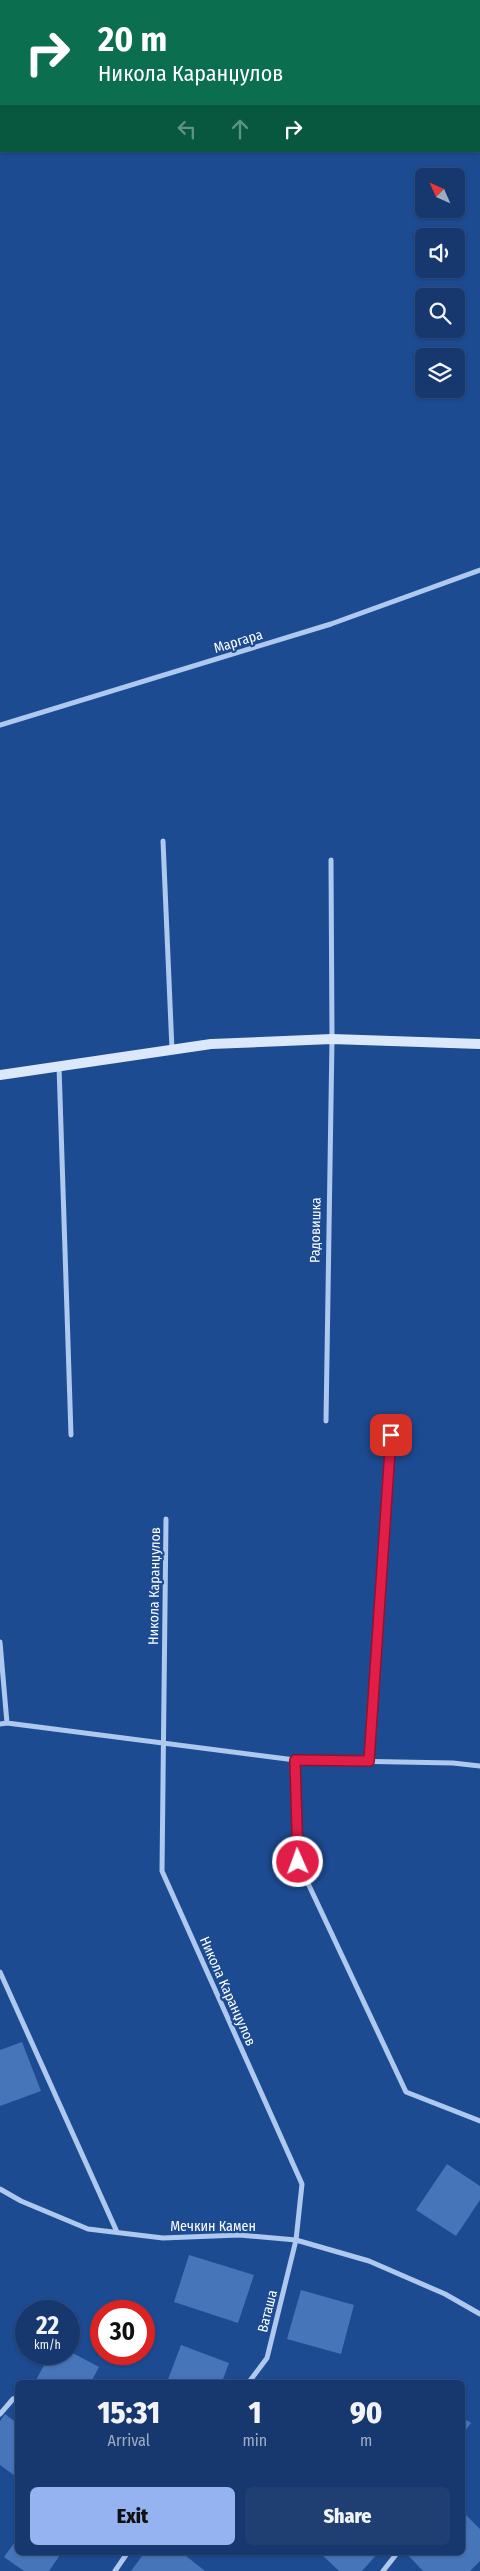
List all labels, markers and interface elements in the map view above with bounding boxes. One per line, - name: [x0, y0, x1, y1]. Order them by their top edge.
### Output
- text: 20 m: [98, 18, 167, 60]
- icon: right: [15, 20, 80, 85]
- text: Никола Каранџулов: [98, 60, 283, 87]
- icon: left: [173, 115, 201, 143]
- icon: ahead: [226, 115, 254, 143]
- icon: right: [279, 115, 307, 143]
- north arrow: [415, 168, 465, 218]
- map controls: [415, 168, 465, 398]
- button: sound: [415, 228, 465, 278]
- button: search: [415, 288, 465, 338]
- button: layers: [415, 348, 465, 398]
- street label: Маргара: [212, 626, 265, 657]
- street label: Радовишка: [306, 1197, 325, 1263]
- pin: [370, 1414, 412, 1456]
- icon: arrive: [377, 1421, 405, 1449]
- street label: Никола Каранџулов: [145, 1527, 164, 1645]
- position arrow: [271, 1835, 323, 1887]
- street label: Никола Каранџулов: [196, 1934, 259, 2049]
- street label: Мечкин Камен: [170, 2218, 256, 2235]
- street label: Ваташа: [254, 2288, 281, 2334]
- speed limit sign: 30: [90, 2300, 155, 2365]
- text: 22: [36, 2311, 59, 2341]
- text: km/h: [34, 2338, 61, 2352]
- text: 15:31: [98, 2395, 160, 2431]
- text: 1: [248, 2395, 261, 2431]
- text: 90: [350, 2395, 382, 2431]
- text: Arrival: [108, 2431, 150, 2450]
- text: min: [243, 2431, 267, 2450]
- text: m: [360, 2431, 372, 2450]
- button: Exit: [30, 2487, 235, 2545]
- button: Share: [245, 2487, 450, 2545]

